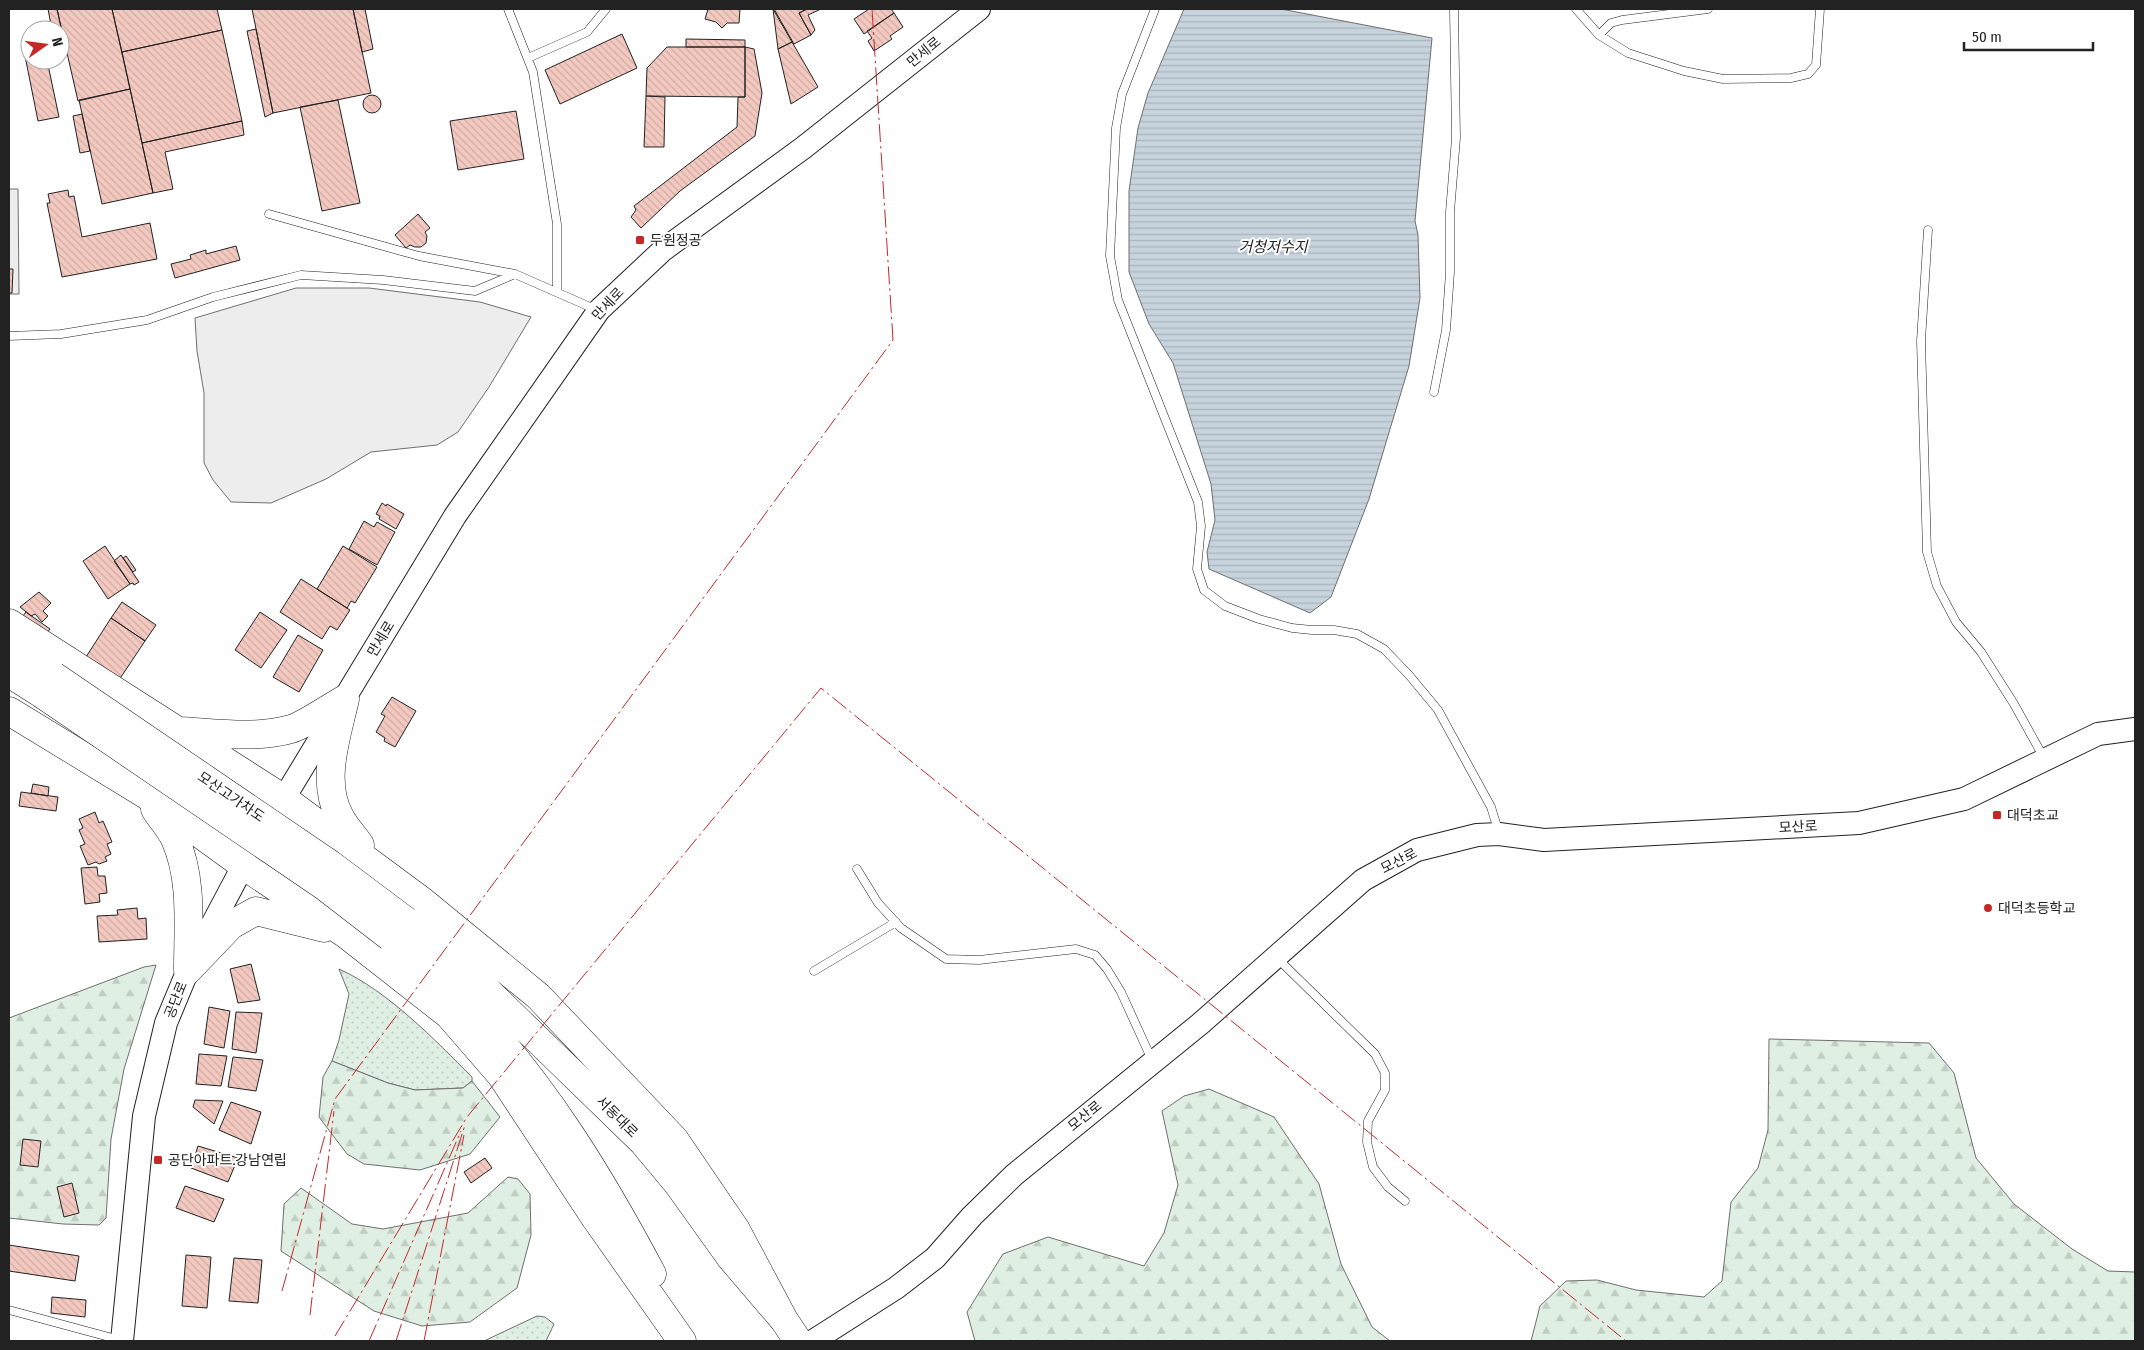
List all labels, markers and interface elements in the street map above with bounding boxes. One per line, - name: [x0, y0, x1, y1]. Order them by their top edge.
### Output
- north arrow: [20, 20, 70, 70]
- scale bar: [1964, 20, 2093, 52]
- text: 50 m: [1972, 28, 2002, 46]
- street label: 만세로: [904, 33, 944, 71]
- text: N: [48, 36, 66, 48]
- place label: 두원정공: [650, 232, 702, 249]
- marker: 두원정공: [634, 234, 646, 246]
- water label: 거청저수지: [1238, 238, 1309, 256]
- street label: 만세로: [589, 284, 627, 324]
- street label: 만세로: [364, 618, 398, 660]
- street label: 모산고가차도: [194, 768, 268, 826]
- place label: 대덕초교: [2007, 807, 2059, 824]
- marker: 대덕초교: [1991, 809, 2003, 821]
- street label: 모산로: [1778, 817, 1818, 836]
- street label: 모산로: [1378, 845, 1420, 877]
- place label: 대덕초등학교: [1998, 900, 2075, 917]
- marker: 대덕초등학교: [1982, 902, 1994, 914]
- street label: 공단로: [161, 979, 191, 1021]
- street label: 서동대로: [593, 1093, 641, 1141]
- street label: 모산로: [1065, 1097, 1105, 1135]
- place label: 공단아파트.강남연립: [168, 1152, 287, 1169]
- marker: 공단아파트.강남연립: [152, 1154, 164, 1166]

